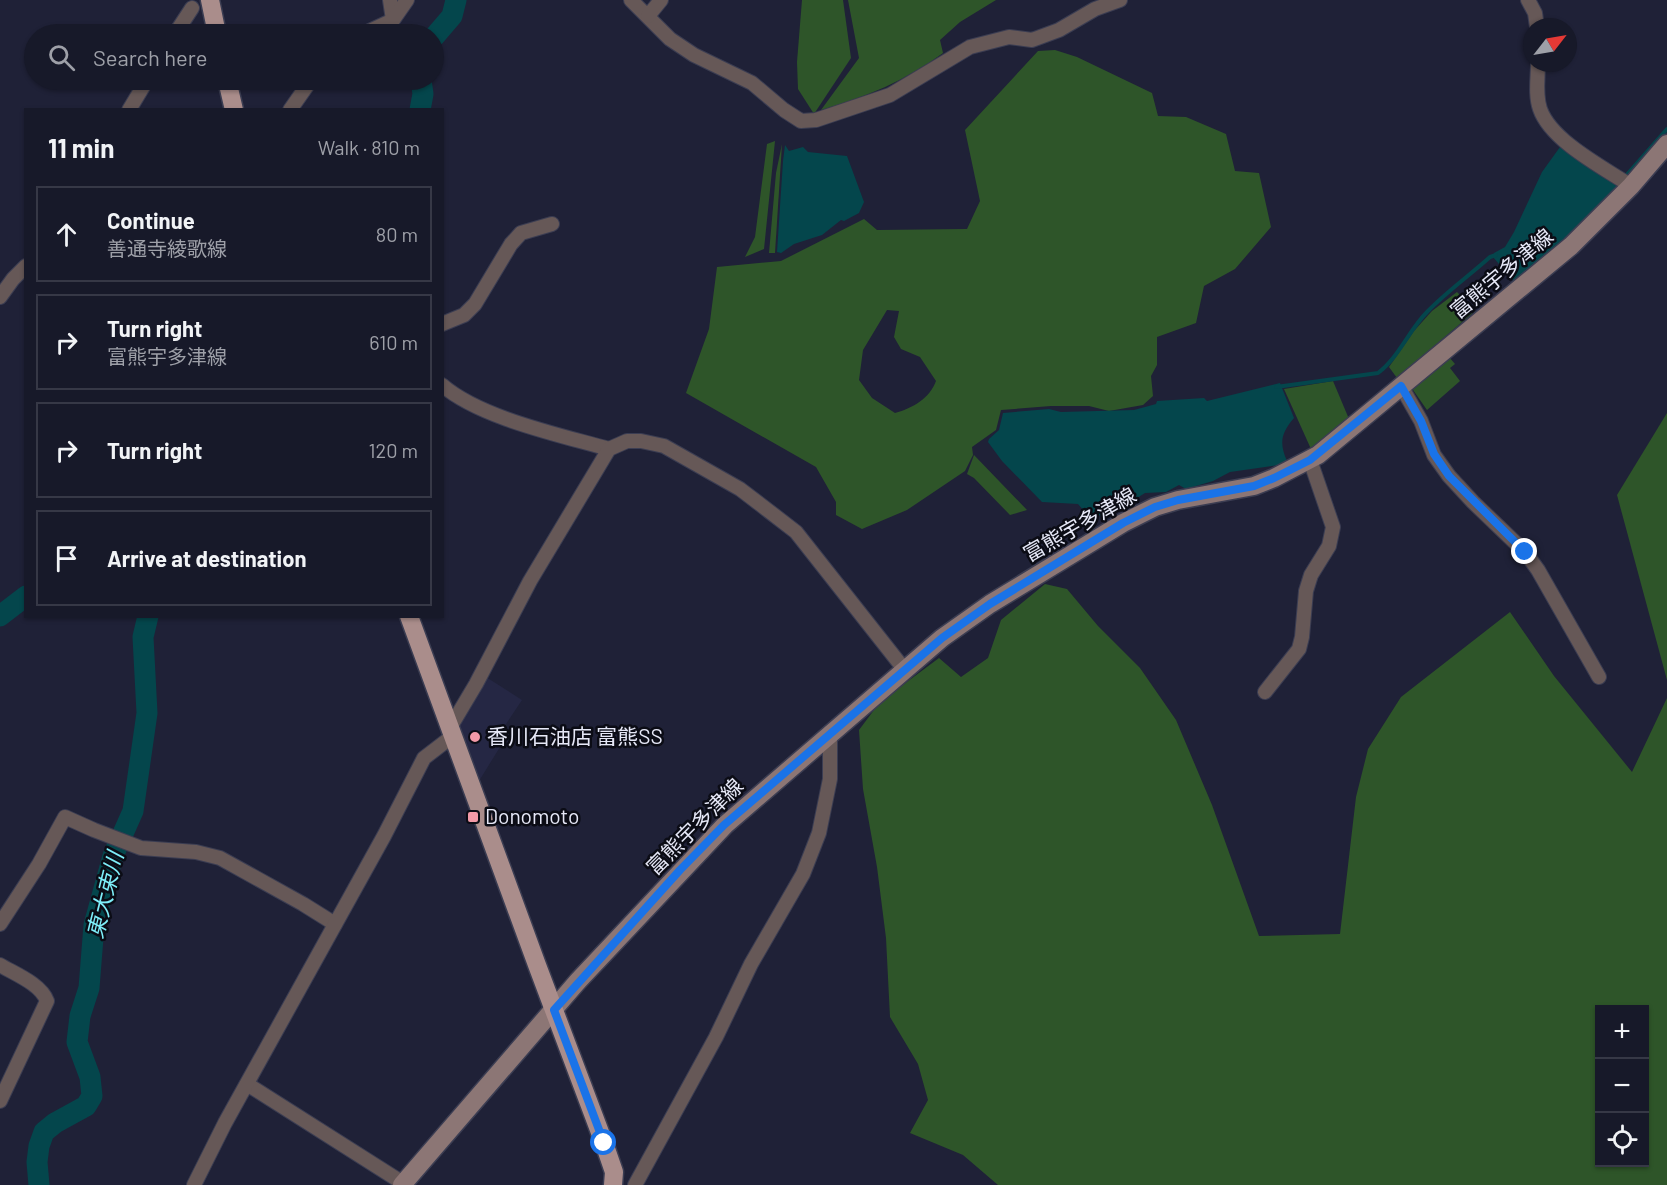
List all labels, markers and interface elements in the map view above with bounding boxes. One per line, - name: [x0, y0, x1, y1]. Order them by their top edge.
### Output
- north arrow: [1523, 18, 1577, 72]
- search box: [24, 24, 444, 90]
- icon: search: [45, 41, 78, 74]
- text: Search here: [93, 44, 207, 70]
- text: 11 min: [48, 132, 114, 163]
- text: Walk · 810 m: [318, 135, 420, 159]
- text: Continue: [107, 207, 195, 233]
- icon: ahead: [50, 218, 83, 251]
- text: 80 m: [376, 222, 418, 246]
- street label: 富熊宇多津線: [1445, 223, 1557, 323]
- text: 善通寺綾歌線: [107, 236, 227, 260]
- text: Turn right: [107, 315, 202, 341]
- icon: right: [50, 326, 83, 359]
- text: 610 m: [369, 330, 418, 354]
- text: 富熊宇多津線: [107, 344, 227, 368]
- icon: right: [50, 434, 83, 467]
- text: Turn right: [107, 437, 202, 463]
- text: 120 m: [368, 438, 418, 462]
- street label: 富熊宇多津線: [1018, 481, 1140, 566]
- route end: [1511, 538, 1537, 564]
- icon: arrive: [50, 542, 83, 575]
- text: Arrive at destination: [107, 545, 306, 571]
- place label: 香川石油店 富熊SS: [487, 723, 663, 748]
- marker: 香川石油店 富熊SS: [468, 730, 482, 744]
- street label: 富熊宇多津線: [641, 773, 747, 879]
- place label: Donomoto: [485, 803, 579, 828]
- marker: Donomoto: [466, 810, 480, 824]
- water label: 東大束川: [81, 847, 128, 941]
- map controls: [1595, 1005, 1649, 1167]
- button: +: [1595, 1005, 1649, 1059]
- button: −: [1595, 1059, 1649, 1113]
- button: locate: [1595, 1113, 1649, 1167]
- route start: [590, 1129, 616, 1155]

